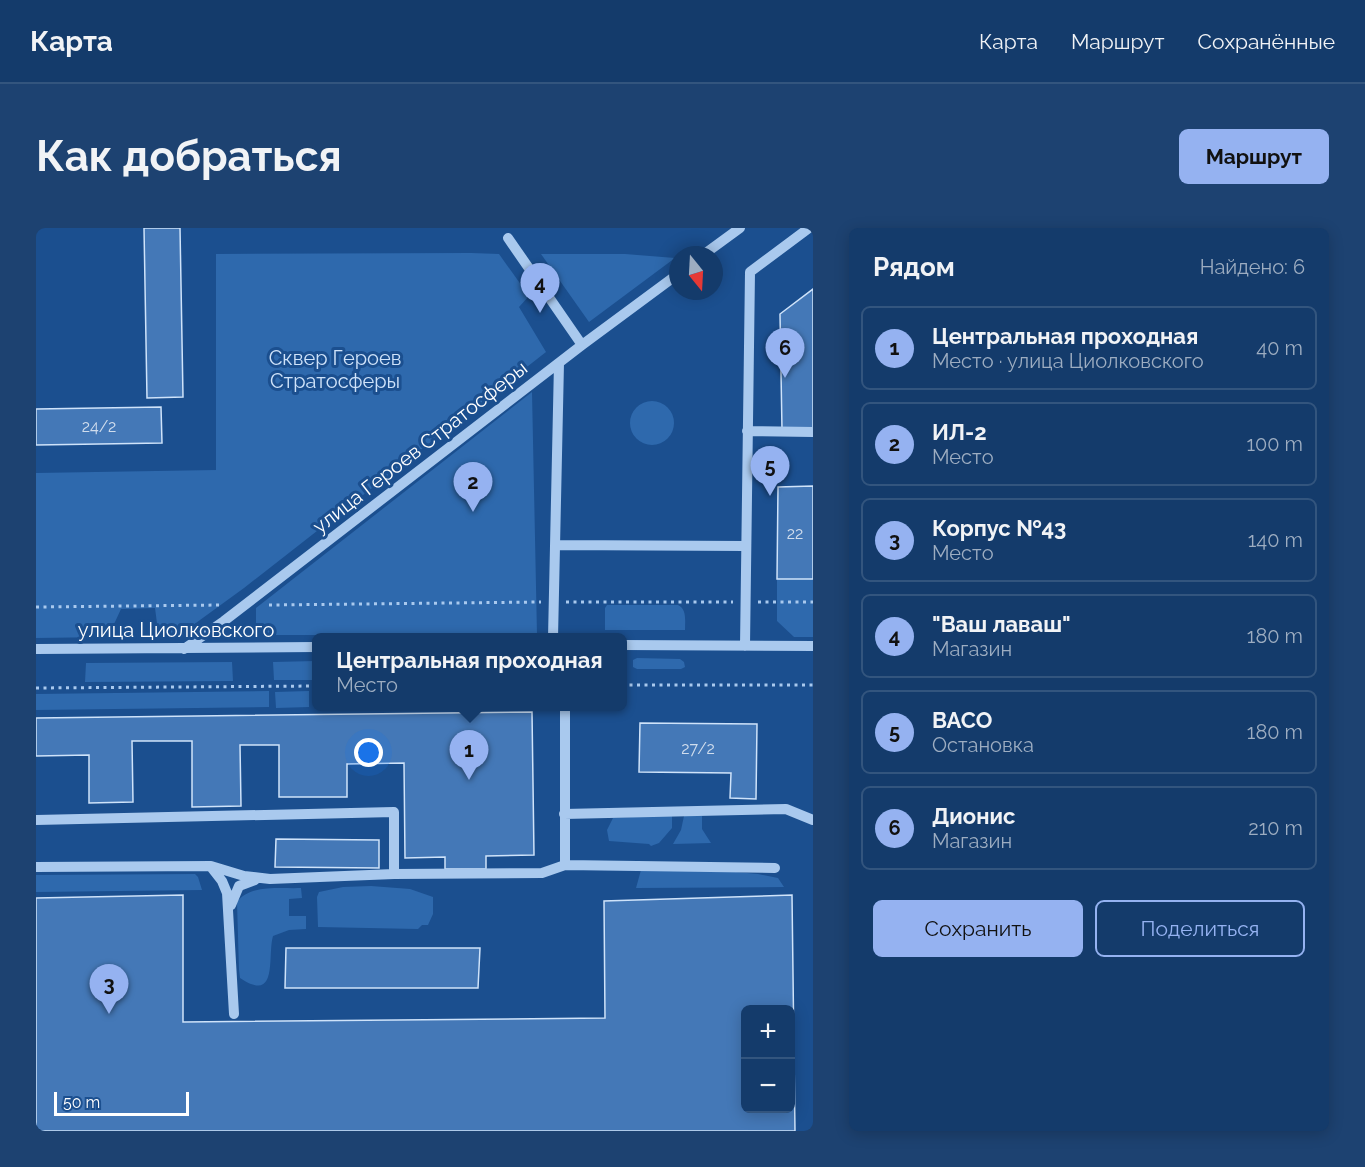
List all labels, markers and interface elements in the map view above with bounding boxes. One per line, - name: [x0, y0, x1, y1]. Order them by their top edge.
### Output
- text: Карта: [30, 25, 113, 58]
- text: Карта: [979, 29, 1038, 54]
- text: Маршрут: [1071, 29, 1164, 54]
- text: Сохранённые: [1197, 29, 1335, 54]
- button: Маршрут: [1179, 129, 1329, 184]
- text: Как добраться: [36, 132, 342, 181]
- north arrow: [669, 246, 723, 300]
- text: Рядом: [873, 252, 955, 282]
- text: Найдено: 6: [1200, 255, 1305, 279]
- pin: 4: [520, 264, 560, 313]
- text: Центральная проходная: [932, 323, 1198, 349]
- pin: 6: [766, 328, 804, 378]
- text: 1: [890, 336, 899, 360]
- text: 40 m: [1256, 336, 1303, 360]
- park label: Сквер Героев Стратосферы: [269, 346, 401, 393]
- text: Место · улица Циолковского: [932, 349, 1204, 373]
- street label: улица Героев Стратосферы: [308, 356, 532, 538]
- house number: 24/2: [82, 417, 116, 436]
- text: ИЛ-2: [932, 419, 987, 445]
- text: 2: [889, 432, 900, 456]
- text: 100 m: [1246, 432, 1303, 456]
- text: Место: [932, 445, 994, 469]
- pin: 5: [750, 446, 790, 496]
- pin: 2: [454, 462, 492, 512]
- text: Корпус №43: [932, 515, 1066, 541]
- house number: 22: [787, 524, 803, 543]
- text: 3: [889, 528, 900, 552]
- text: 140 m: [1248, 528, 1303, 552]
- text: Место: [932, 541, 994, 565]
- text: "Ваш лаваш": [932, 611, 1071, 637]
- street label: улица Циолковского: [78, 618, 274, 642]
- text: 4: [889, 624, 900, 648]
- text: 180 m: [1247, 624, 1303, 648]
- popup: [312, 633, 627, 711]
- text: Магазин: [932, 637, 1012, 661]
- text: Центральная проходная: [336, 647, 603, 673]
- text: Место: [336, 673, 398, 697]
- text: ВАСО: [932, 707, 992, 733]
- text: 5: [889, 720, 900, 744]
- text: 180 m: [1247, 720, 1303, 744]
- pin: 1: [450, 730, 488, 780]
- text: Остановка: [932, 733, 1034, 757]
- your location: [354, 738, 383, 767]
- house number: 27/2: [681, 739, 715, 758]
- text: Дионис: [932, 803, 1015, 829]
- text: 6: [888, 816, 901, 840]
- text: 210 m: [1248, 816, 1303, 840]
- text: Магазин: [932, 829, 1012, 853]
- button: Сохранить: [873, 900, 1083, 957]
- button: Поделиться: [1095, 900, 1305, 957]
- pin: 3: [90, 964, 128, 1014]
- map controls: [741, 1005, 795, 1113]
- button: +: [741, 1005, 795, 1059]
- button: −: [741, 1059, 795, 1113]
- scale bar: [54, 1089, 189, 1116]
- text: 50 m: [63, 1093, 100, 1112]

